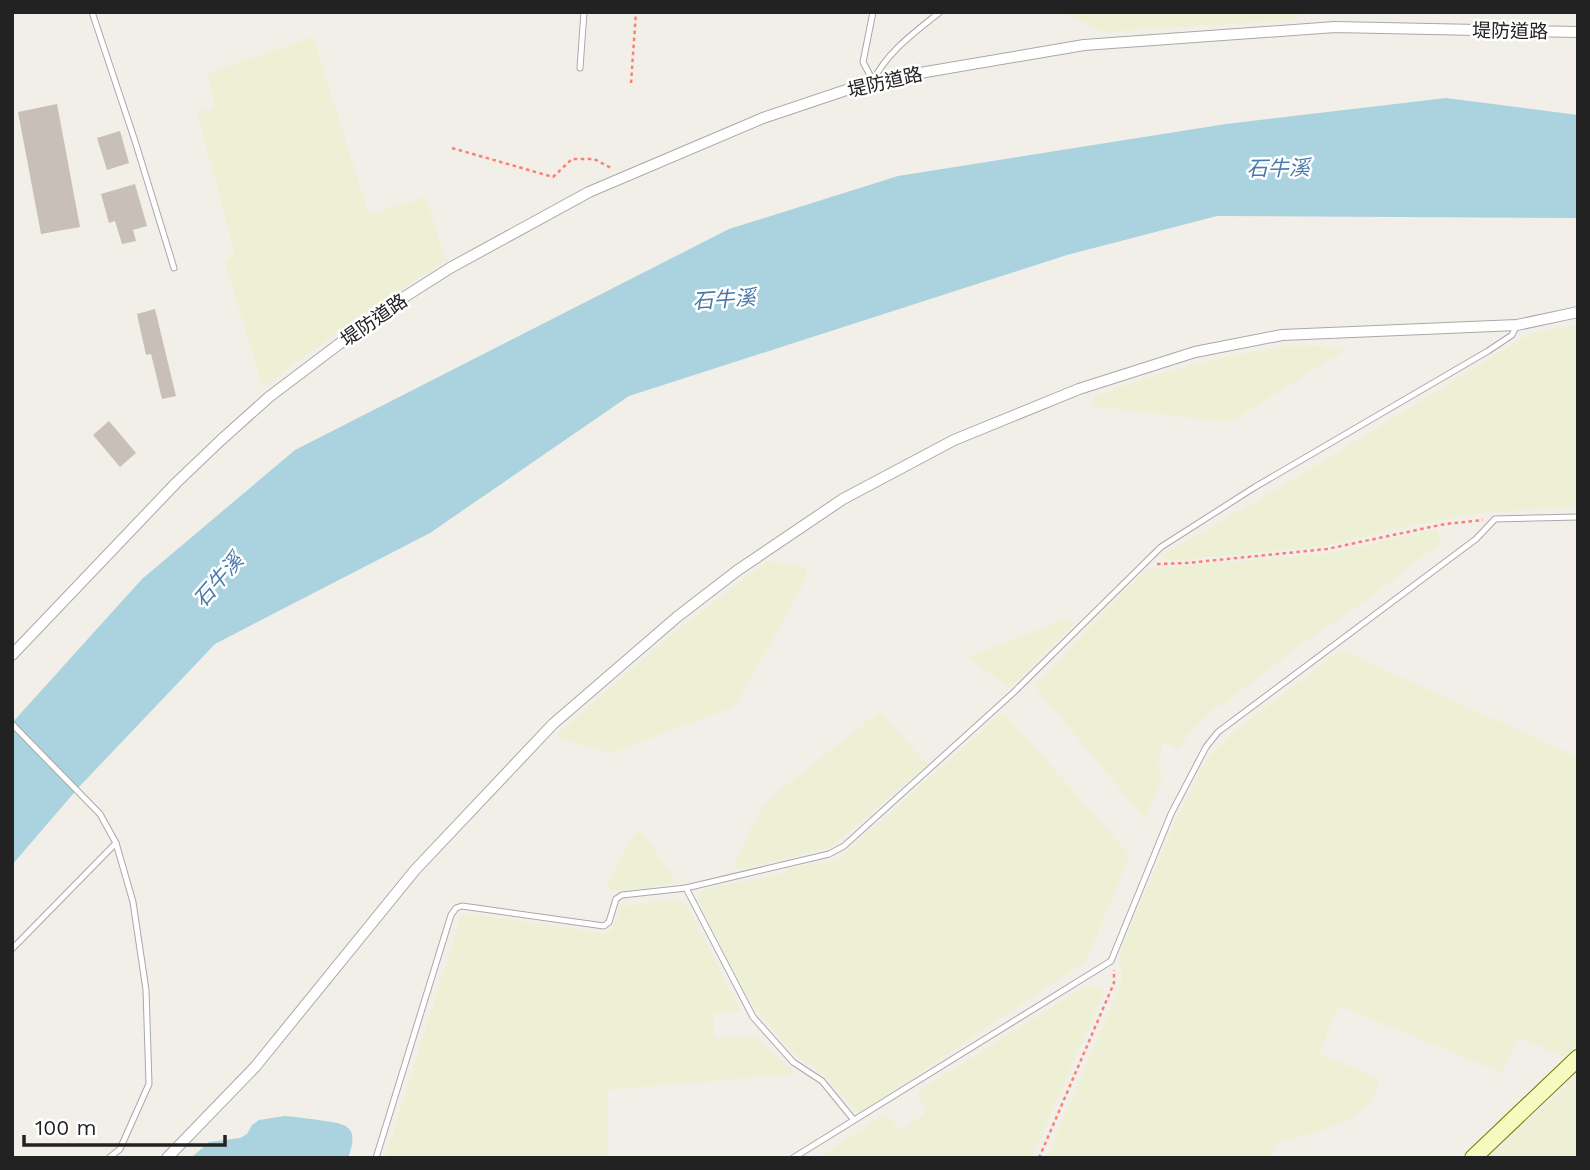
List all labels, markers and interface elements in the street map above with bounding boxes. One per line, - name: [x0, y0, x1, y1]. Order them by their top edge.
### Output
- street label: 堤防道路: [1472, 19, 1548, 43]
- street label: 堤防道路: [845, 62, 925, 102]
- water label: 石牛溪: [1246, 155, 1313, 181]
- water label: 石牛溪: [692, 284, 759, 314]
- street label: 堤防道路: [336, 289, 412, 351]
- water label: 石牛溪: [188, 546, 250, 612]
- scale bar: [24, 1104, 226, 1148]
- text: 100 m: [35, 1115, 97, 1140]

